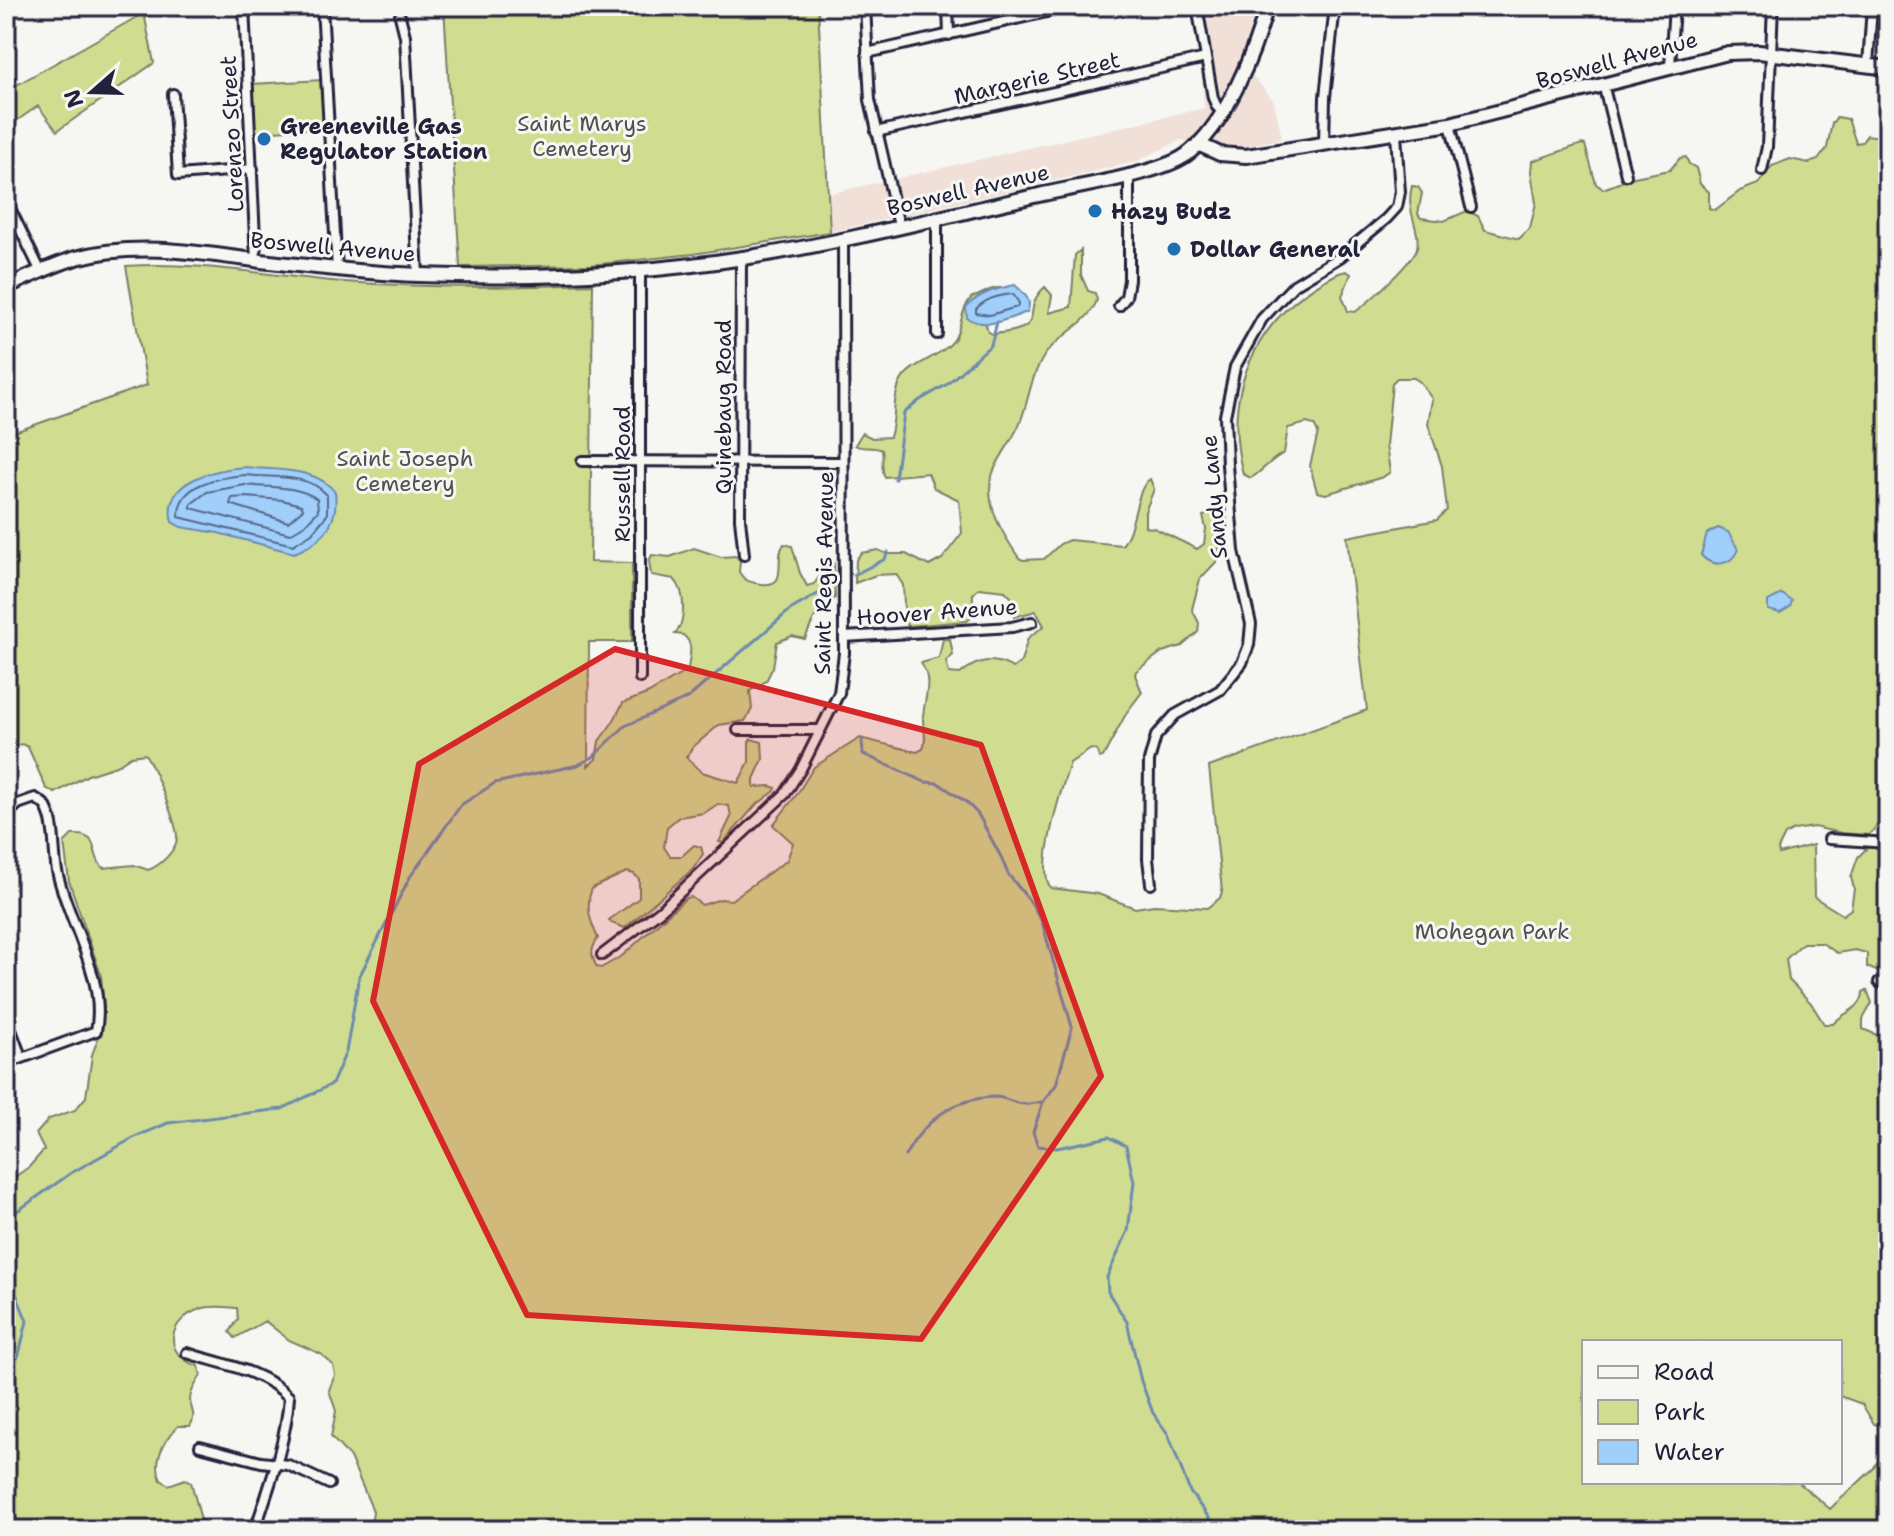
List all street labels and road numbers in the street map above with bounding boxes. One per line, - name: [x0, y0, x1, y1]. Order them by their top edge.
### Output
- street label: Boswell Avenue: [1533, 25, 1701, 95]
- street label: Margerie Street: [951, 45, 1123, 111]
- street label: Lorenzo Street: [213, 55, 251, 213]
- street label: Boswell Avenue: [884, 157, 1052, 223]
- street label: Boswell Avenue: [249, 225, 417, 269]
- street label: Quinebaug Road: [709, 319, 738, 495]
- street label: Russell Road: [608, 406, 637, 542]
- street label: Sandy Lane: [1194, 434, 1234, 560]
- street label: Saint Regis Avenue: [808, 471, 840, 675]
- street label: Hoover Avenue: [856, 592, 1018, 632]

